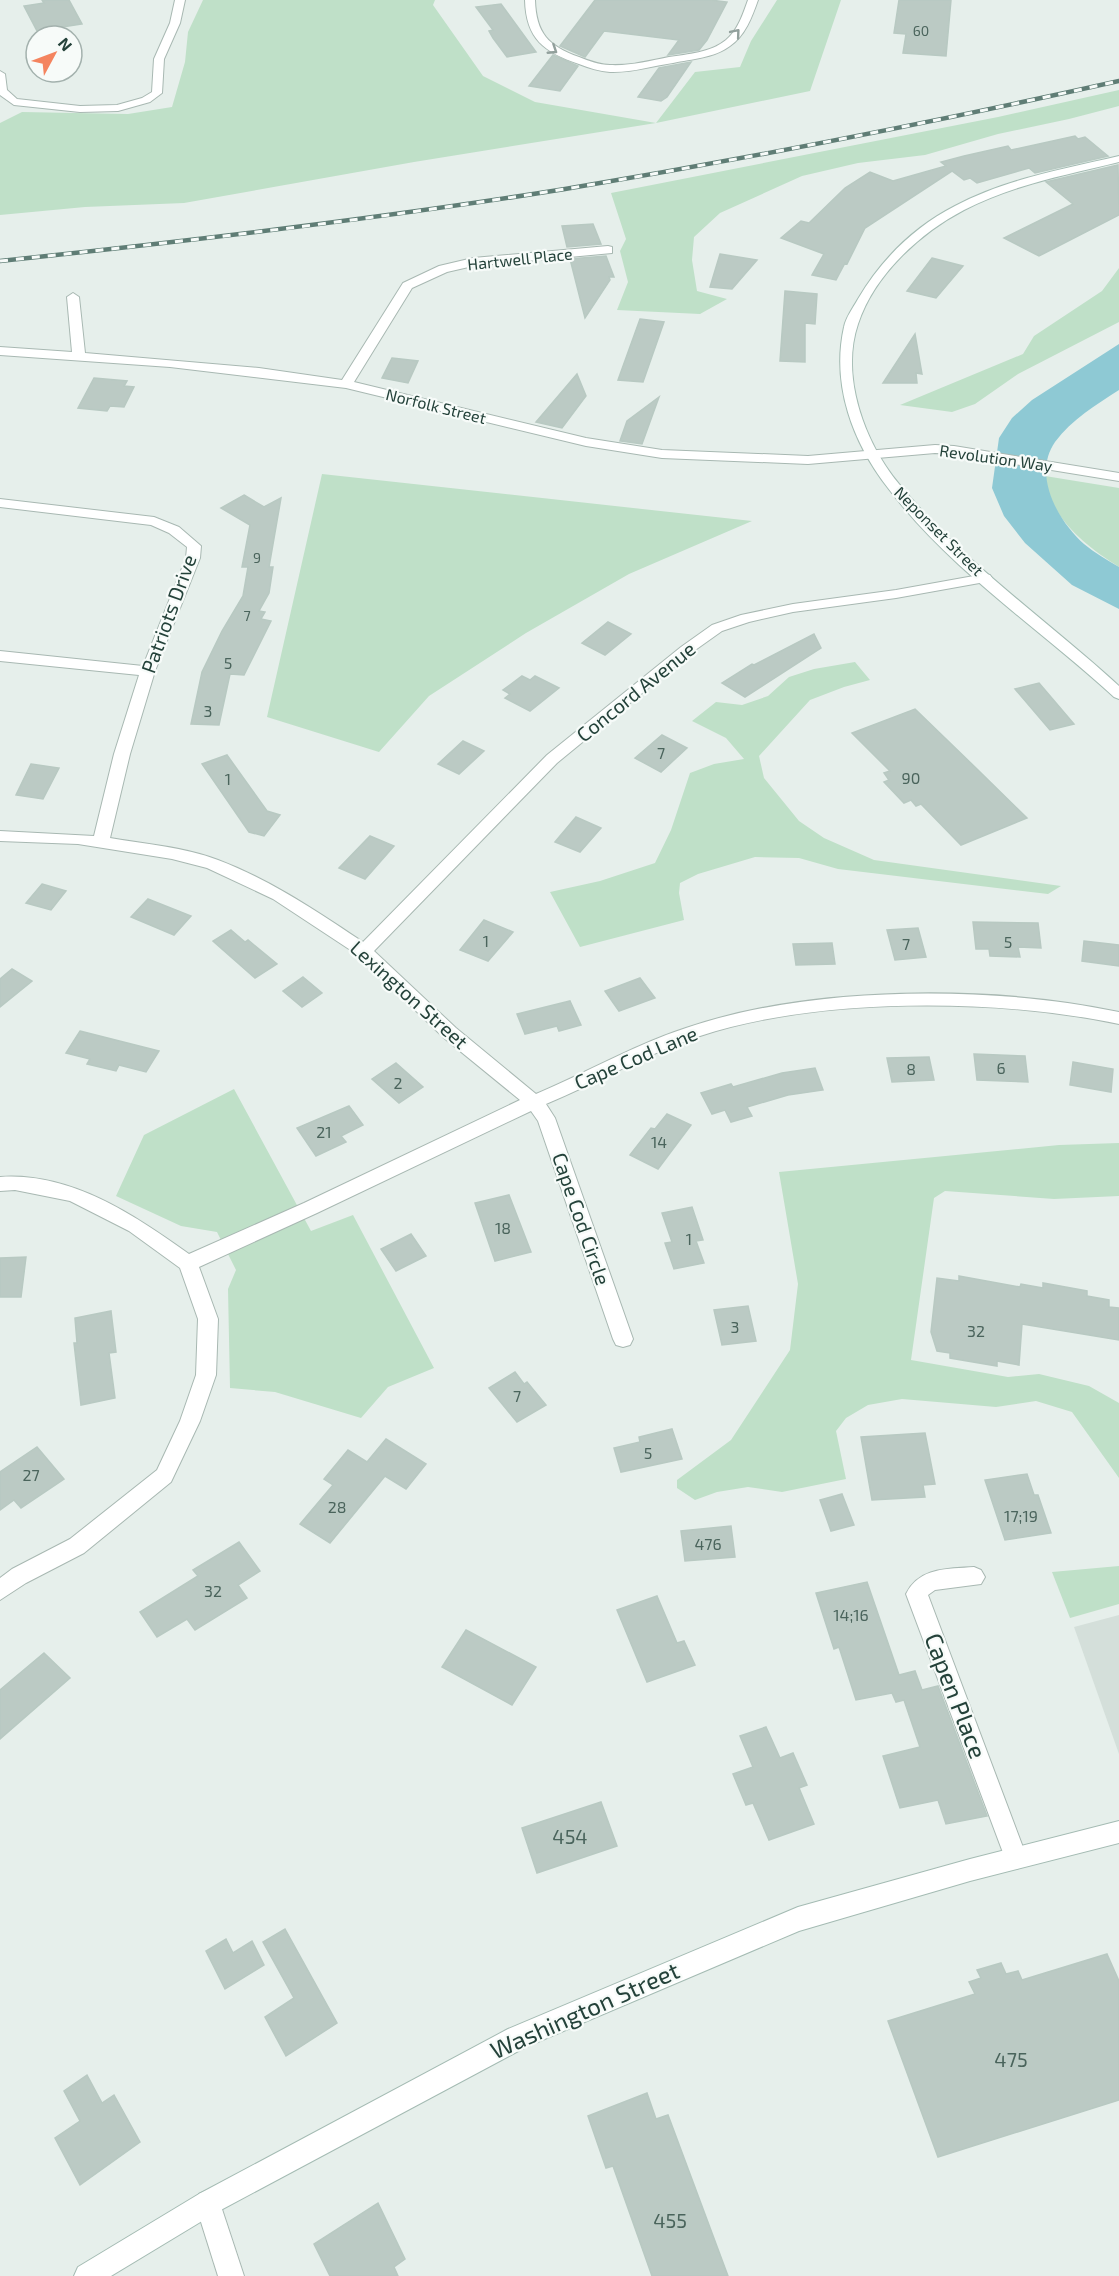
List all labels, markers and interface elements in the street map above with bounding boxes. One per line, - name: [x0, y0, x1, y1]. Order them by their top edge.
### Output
- house number: 60: [913, 22, 929, 39]
- north arrow: [24, 24, 84, 84]
- one-way arrow: [729, 29, 740, 40]
- text: N: [55, 33, 77, 54]
- one-way arrow: [547, 42, 558, 53]
- street label: Hartwell Place: [466, 244, 573, 273]
- street label: Norfolk Street: [384, 384, 488, 427]
- street label: Revolution Way: [938, 440, 1054, 475]
- street label: Neponset Street: [891, 482, 988, 579]
- house number: 9: [253, 549, 261, 566]
- street label: Patriots Drive: [136, 551, 201, 676]
- house number: 7: [243, 607, 251, 624]
- street label: Concord Avenue: [571, 636, 700, 746]
- house number: 5: [224, 653, 232, 672]
- house number: 3: [204, 701, 212, 720]
- house number: 7: [657, 743, 665, 762]
- house number: 90: [902, 768, 920, 787]
- house number: 1: [225, 769, 231, 788]
- house number: 1: [483, 931, 489, 950]
- house number: 5: [1004, 932, 1012, 951]
- house number: 7: [902, 934, 910, 953]
- street label: Lexington Street: [346, 935, 474, 1054]
- street label: Cape Cod Lane: [570, 1020, 701, 1094]
- house number: 6: [996, 1058, 1006, 1077]
- house number: 8: [906, 1059, 916, 1078]
- house number: 2: [394, 1073, 403, 1092]
- house number: 21: [316, 1122, 332, 1141]
- house number: 14: [651, 1132, 667, 1151]
- street label: Cape Cod Circle: [548, 1149, 616, 1288]
- house number: 18: [495, 1218, 511, 1237]
- house number: 1: [686, 1229, 692, 1248]
- house number: 3: [731, 1317, 739, 1336]
- house number: 32: [967, 1321, 985, 1340]
- house number: 7: [513, 1386, 521, 1405]
- house number: 5: [644, 1443, 652, 1462]
- house number: 27: [22, 1465, 40, 1484]
- house number: 28: [328, 1497, 346, 1516]
- house number: 17;19: [1004, 1506, 1038, 1525]
- house number: 476: [694, 1534, 722, 1553]
- house number: 32: [204, 1581, 222, 1600]
- house number: 14;16: [833, 1605, 869, 1624]
- street label: Capen Place: [919, 1629, 994, 1762]
- house number: 454: [552, 1824, 588, 1848]
- street label: Washington Street: [485, 1955, 683, 2064]
- house number: 475: [994, 2047, 1028, 2071]
- house number: 455: [653, 2208, 687, 2232]

